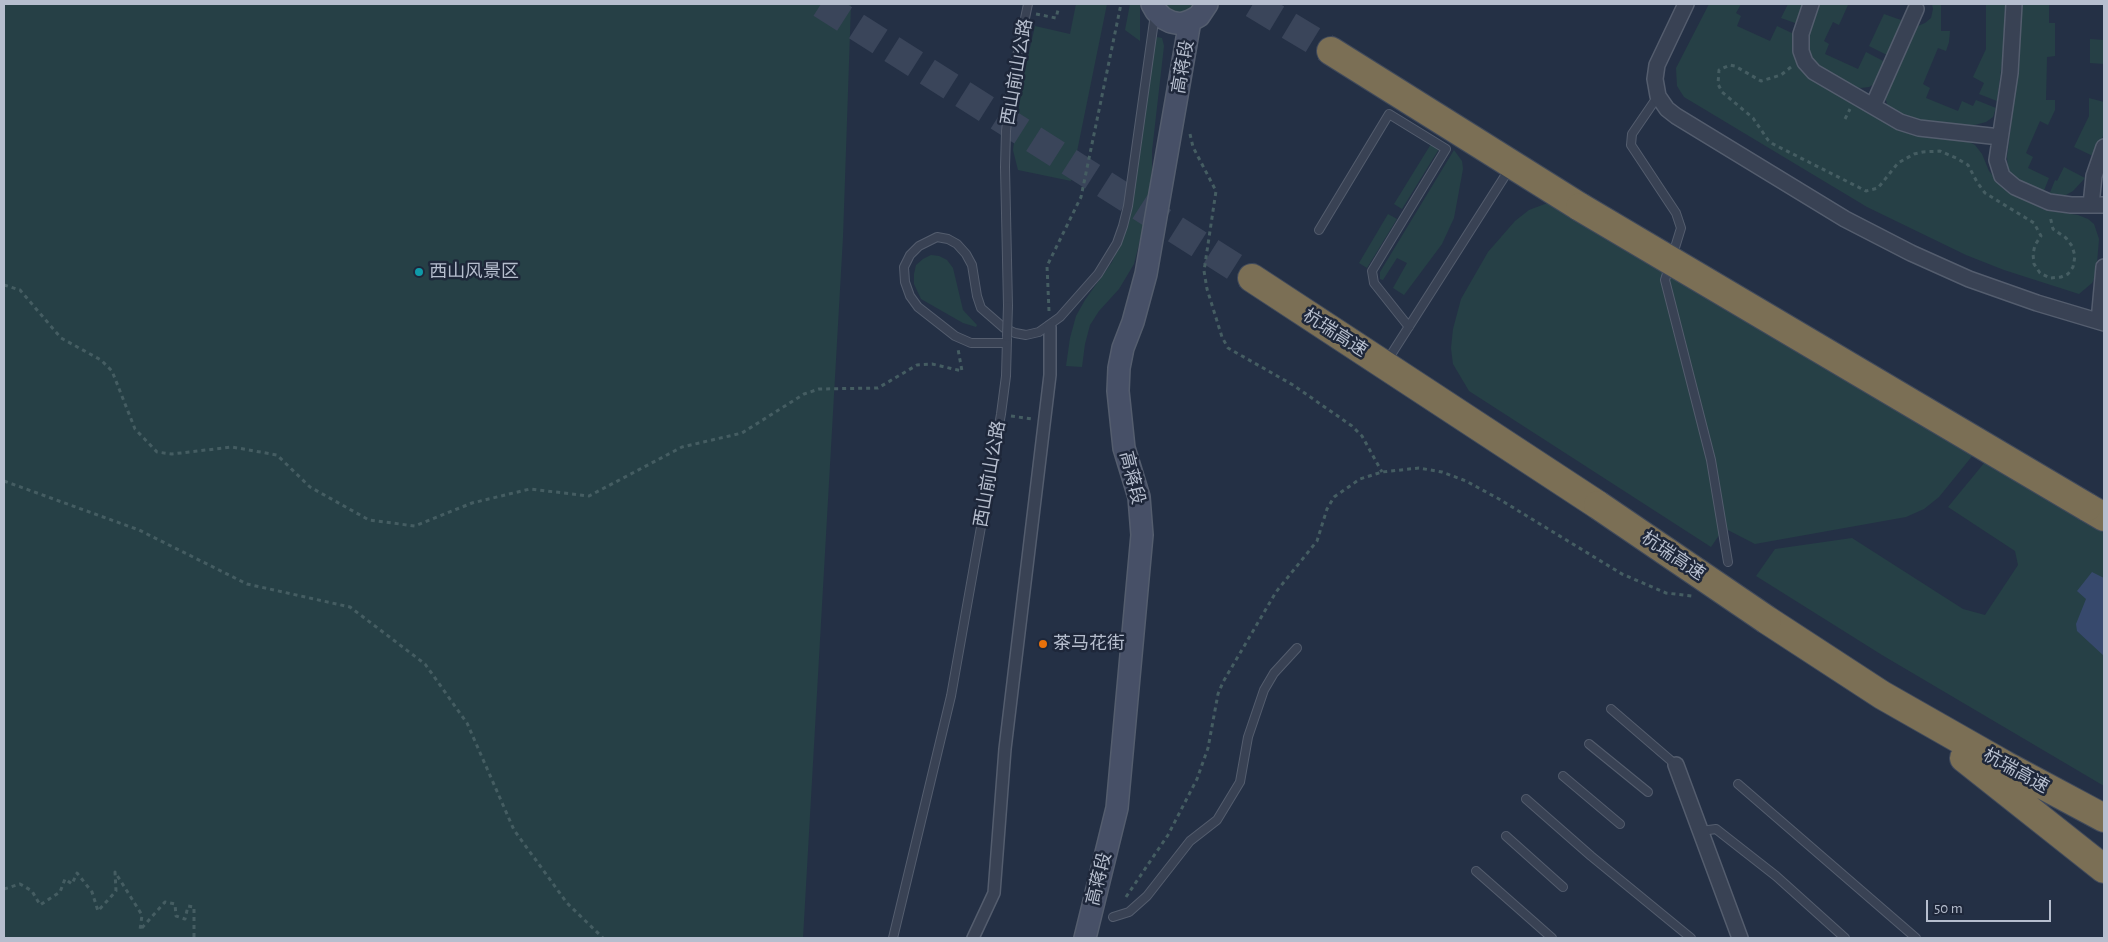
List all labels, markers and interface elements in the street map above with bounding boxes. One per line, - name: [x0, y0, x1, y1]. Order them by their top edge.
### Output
- street label: 西山前山公路: [997, 17, 1037, 127]
- street label: 高蒋段: [1168, 39, 1198, 95]
- place label: 西山风景区: [429, 261, 519, 283]
- marker: 西山风景区: [413, 266, 425, 278]
- street label: 杭瑞高速: [1299, 304, 1371, 362]
- street label: 西山前山公路: [970, 419, 1010, 529]
- street label: 高蒋段: [1115, 449, 1149, 507]
- street label: 杭瑞高速: [1637, 527, 1709, 585]
- place label: 茶马花街: [1053, 633, 1125, 655]
- marker: 茶马花街: [1037, 638, 1049, 650]
- street label: 杭瑞高速: [1979, 744, 2053, 798]
- street label: 高蒋段: [1082, 850, 1116, 908]
- scale bar: [1928, 890, 2053, 922]
- text: 50 m: [1934, 901, 1963, 916]

